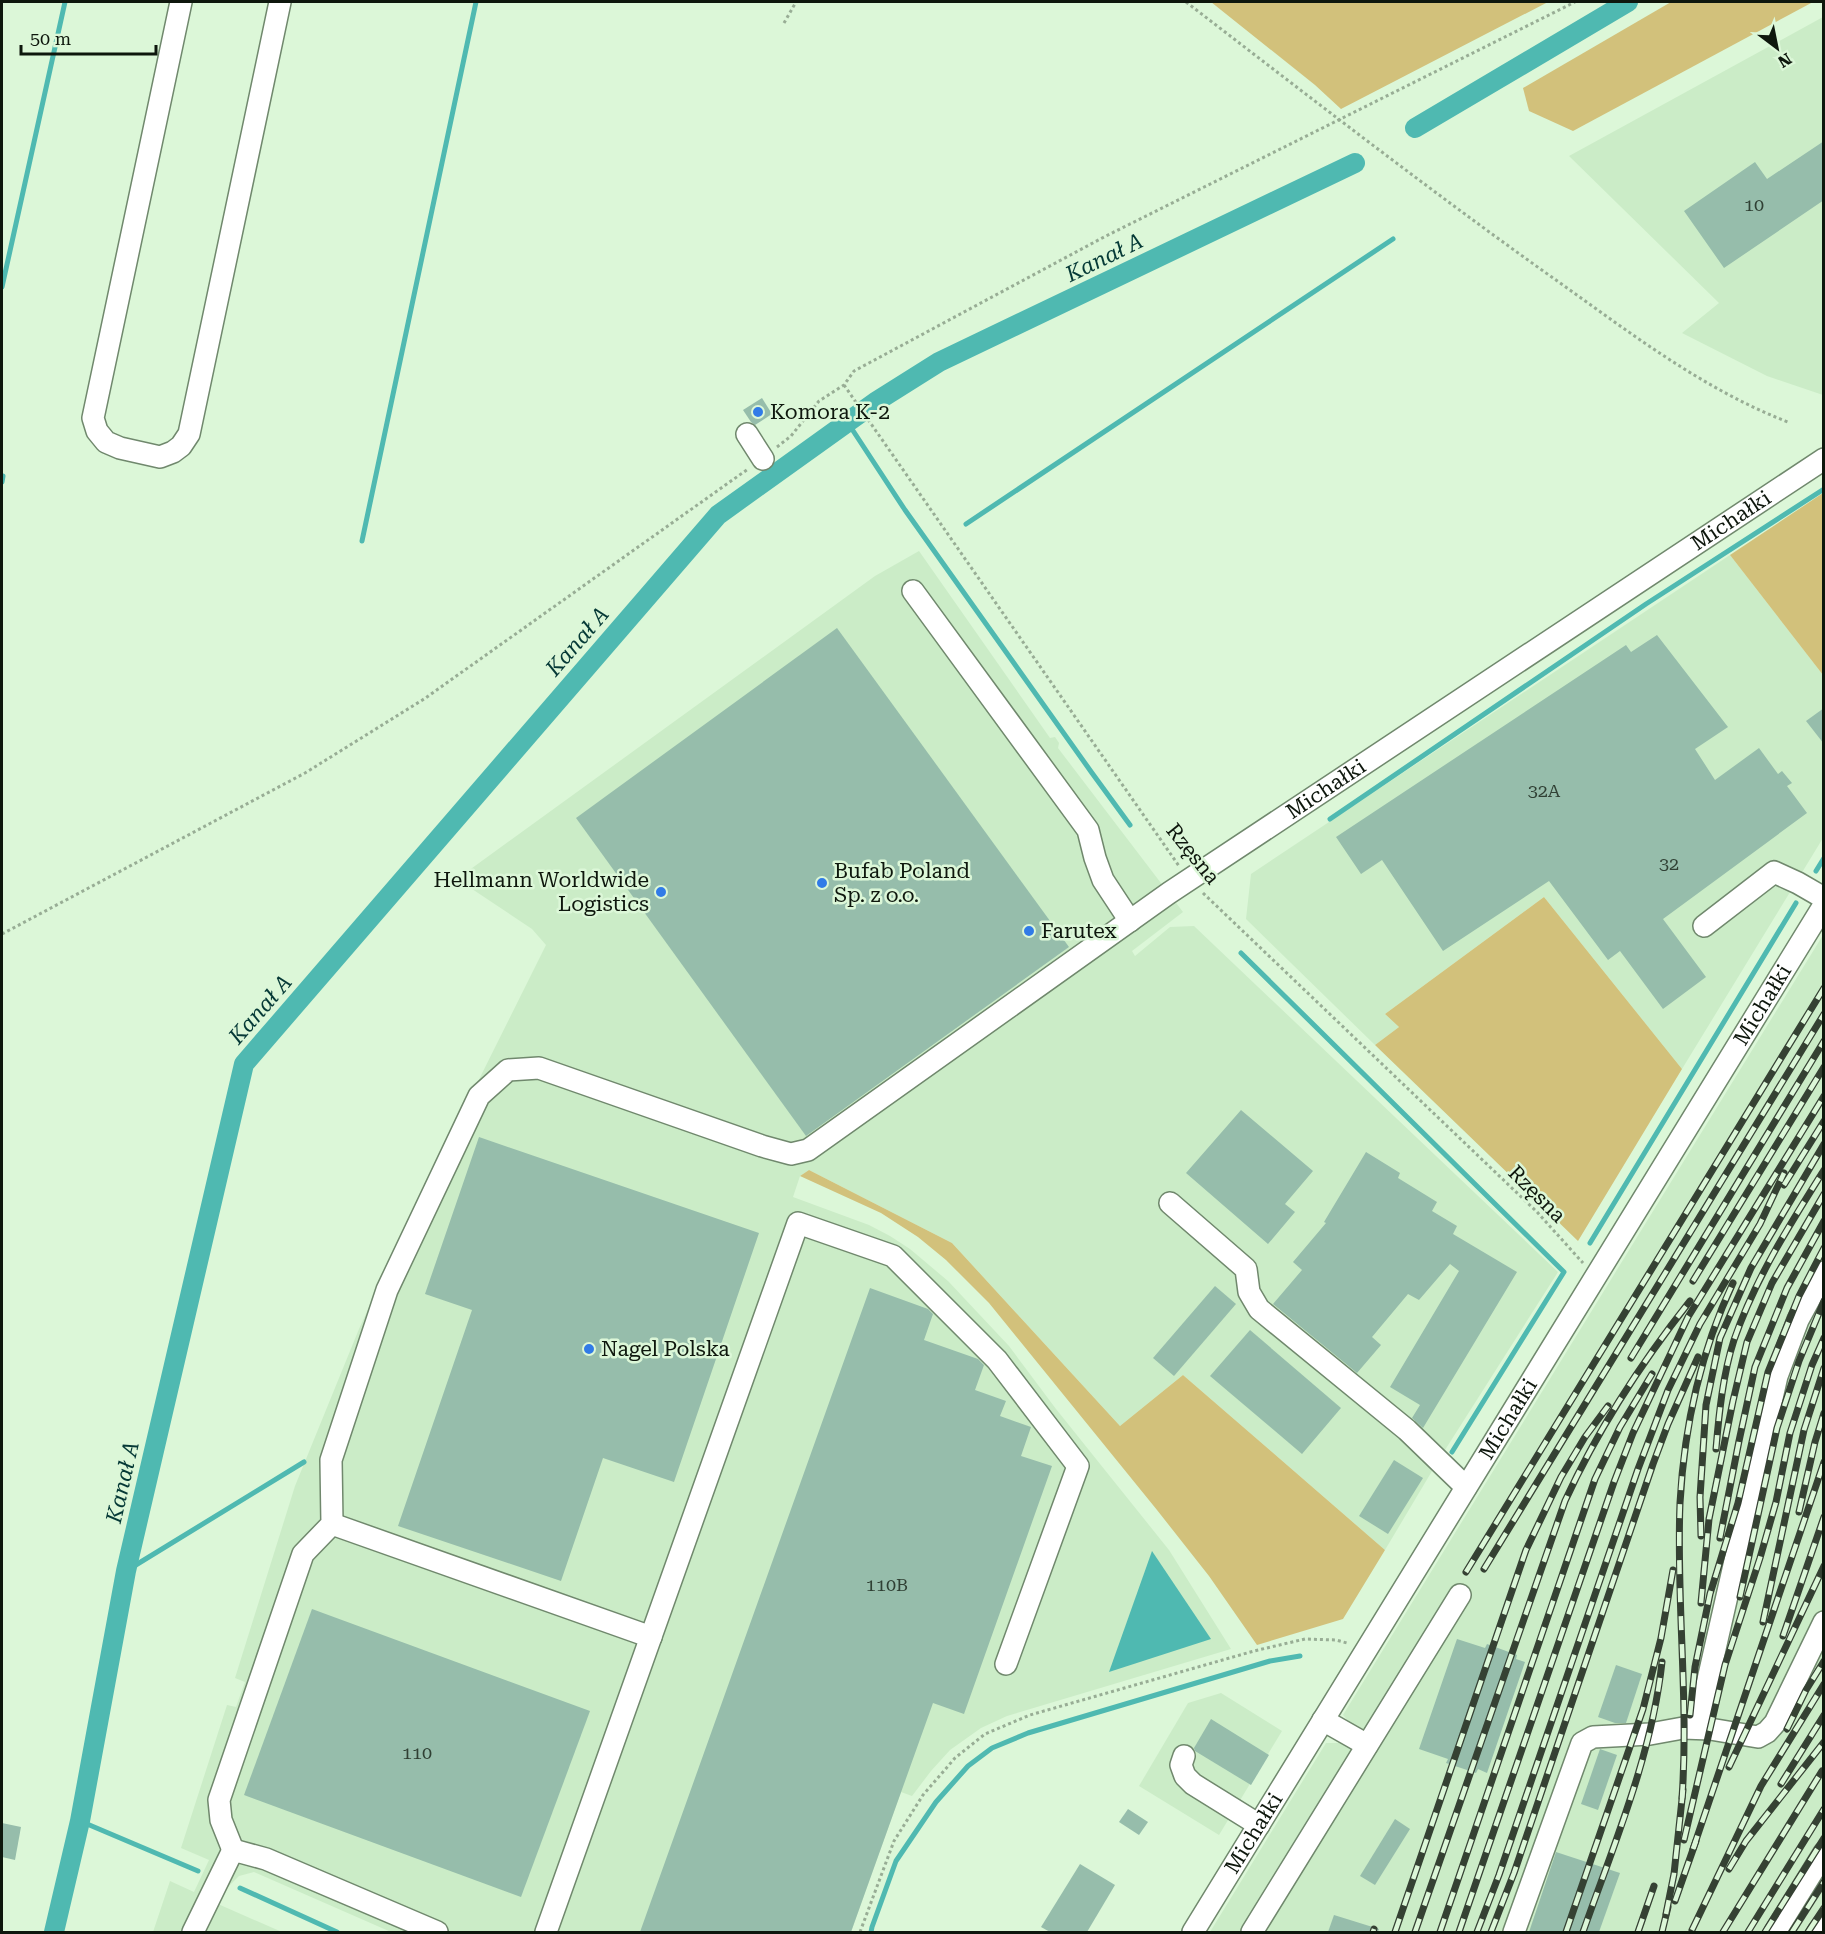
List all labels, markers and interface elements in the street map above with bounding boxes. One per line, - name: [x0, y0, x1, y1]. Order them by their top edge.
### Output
- scale bar: [21, 18, 156, 56]
- north arrow: [1747, 18, 1807, 78]
- text: 50 m: [30, 28, 71, 49]
- text: N: [1774, 49, 1795, 72]
- house number: 10: [1744, 194, 1764, 215]
- water label: Kanał A: [1060, 228, 1147, 287]
- place label: Komora K-2: [770, 400, 890, 424]
- marker: Komora K-2: [751, 405, 765, 419]
- street label: Michałki: [1687, 486, 1776, 555]
- water label: Kanał A: [540, 602, 614, 682]
- street label: Michałki: [1282, 754, 1370, 824]
- house number: 32A: [1528, 780, 1561, 801]
- street label: Rzęsna: [1161, 819, 1225, 890]
- house number: 32: [1659, 853, 1679, 874]
- place label: Bufab Poland Sp. z o.o.: [834, 859, 970, 907]
- place label: Hellmann Worldwide Logistics: [434, 868, 649, 916]
- marker: Bufab Poland Sp. z o.o.: [815, 876, 829, 890]
- marker: Hellmann Worldwide Logistics: [654, 885, 668, 899]
- place label: Farutex: [1041, 919, 1117, 943]
- marker: Farutex: [1022, 924, 1036, 938]
- street label: Michałki: [1729, 960, 1797, 1050]
- water label: Kanał A: [223, 970, 297, 1050]
- street label: Rzęsna: [1503, 1160, 1571, 1228]
- place label: Nagel Polska: [601, 1337, 730, 1361]
- marker: Nagel Polska: [582, 1342, 596, 1356]
- street label: Michałki: [1474, 1374, 1542, 1464]
- water label: Kanał A: [101, 1439, 144, 1526]
- house number: 110B: [866, 1574, 908, 1595]
- house number: 110: [402, 1742, 432, 1763]
- street label: Michałki: [1220, 1788, 1288, 1878]

